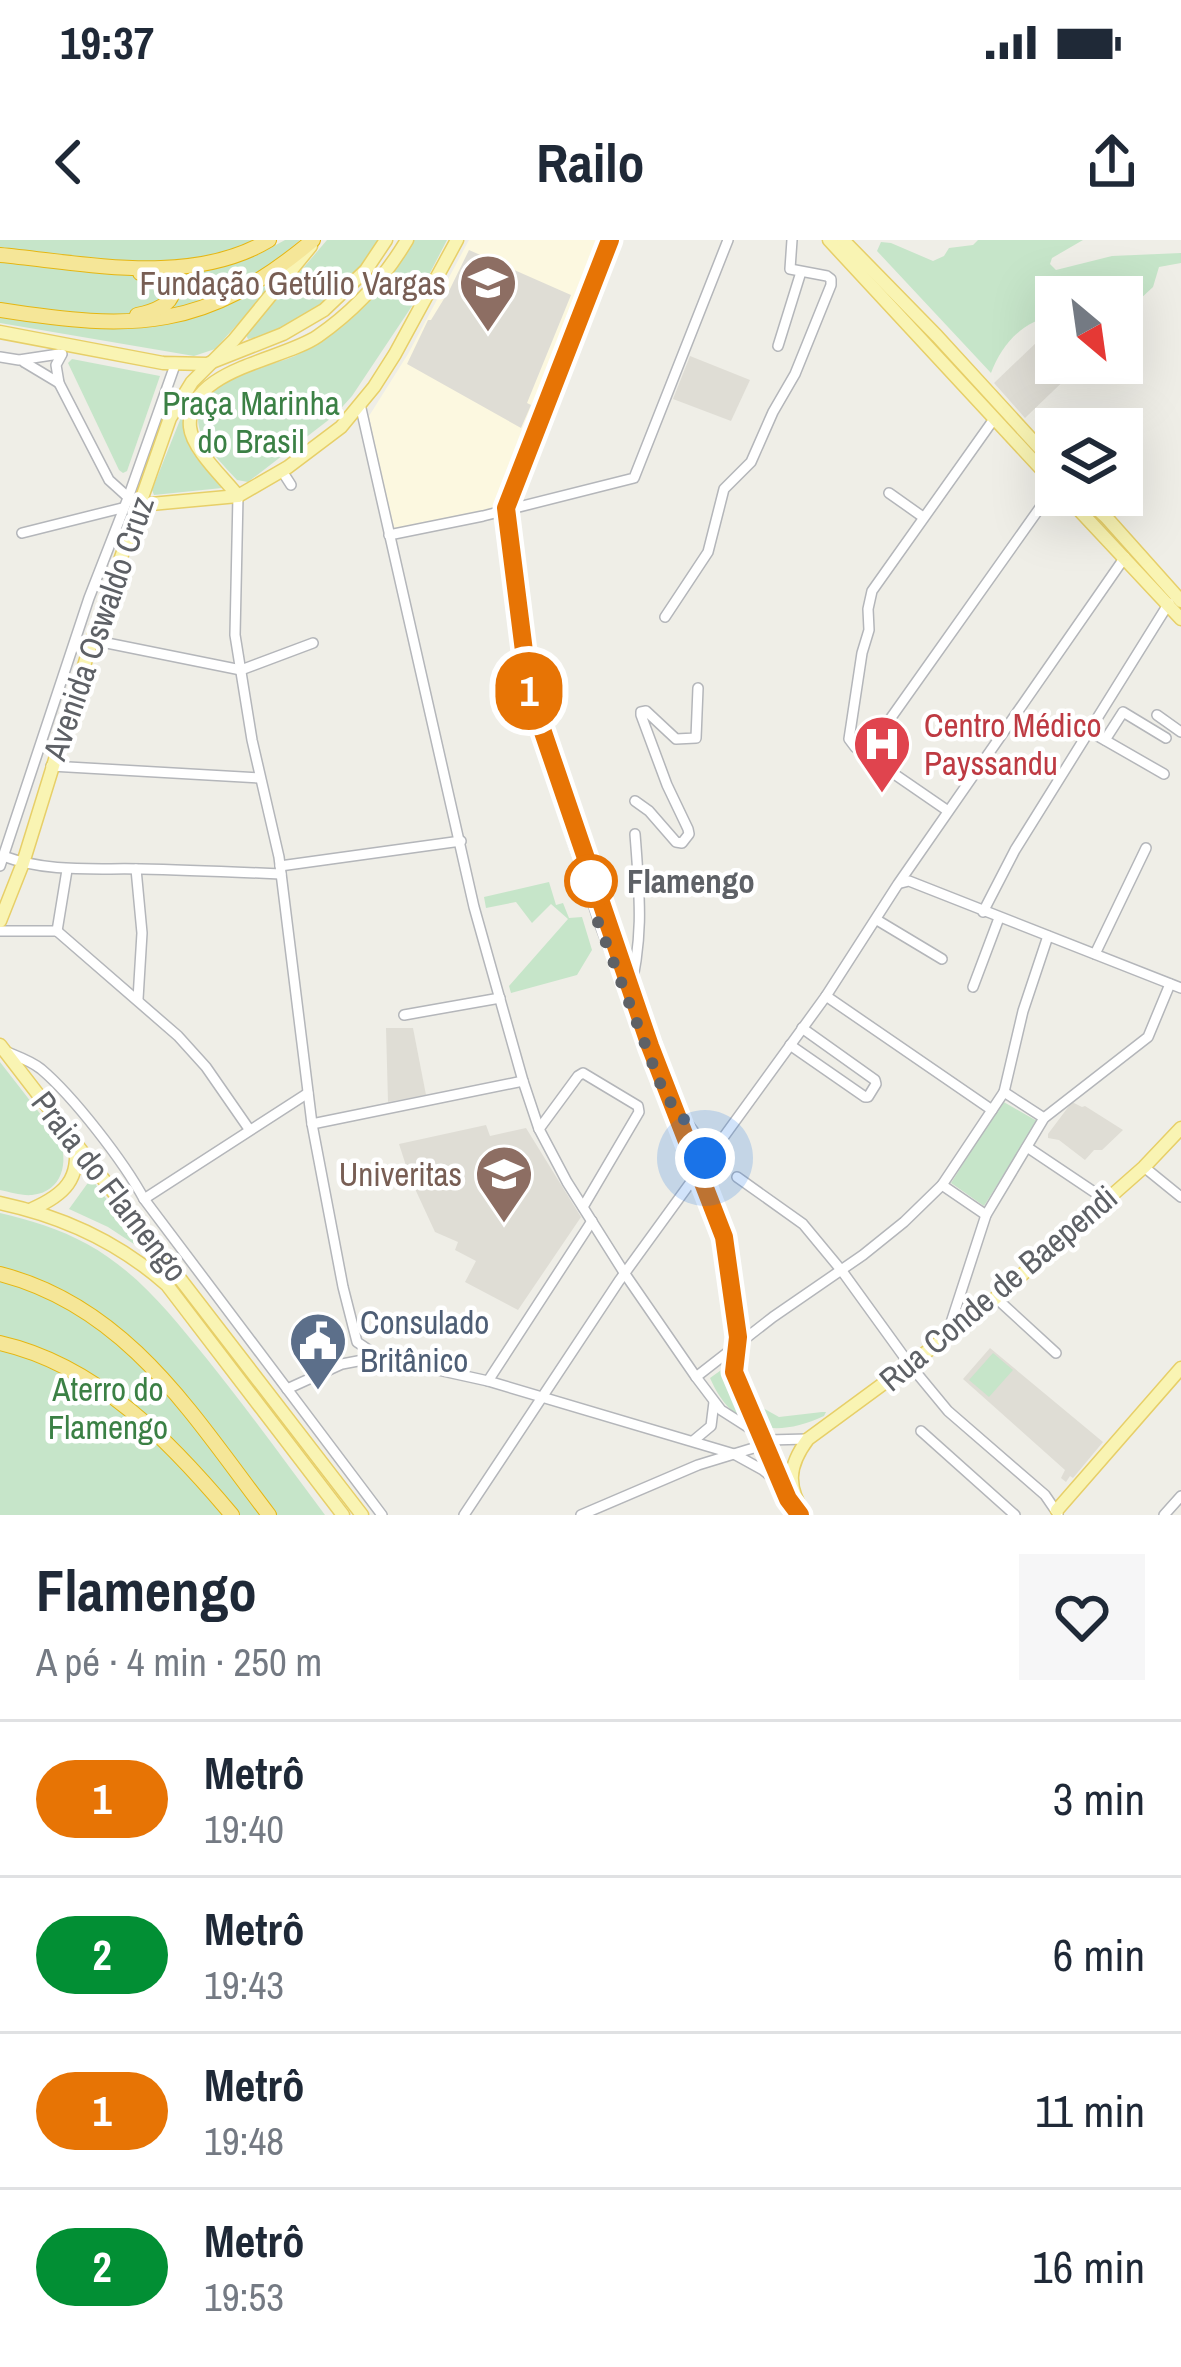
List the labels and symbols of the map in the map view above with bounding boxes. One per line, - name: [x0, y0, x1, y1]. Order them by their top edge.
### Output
- school or university icon: Fundação Getúlio Vargas: [457, 252, 519, 334]
- place label: Fundação Getúlio Vargas: [140, 261, 446, 305]
- north arrow: [1035, 276, 1143, 384]
- park label: Praça Marinha do Brasil: [162, 381, 340, 463]
- street label: Avenida Oswaldo Cruz: [32, 490, 164, 767]
- line badge: 1: [490, 652, 568, 730]
- place label: Centro Médico Payssandu: [924, 703, 1101, 785]
- hospital icon: Centro Médico Payssandu: [851, 713, 913, 795]
- marker: Flamengo: [566, 856, 616, 906]
- place label: Flamengo: [627, 859, 755, 903]
- street label: Praia do Flamengo: [22, 1082, 198, 1290]
- your location: [675, 1128, 735, 1188]
- school or university icon: Univeritas: [473, 1143, 535, 1225]
- place label: Univeritas: [339, 1152, 462, 1196]
- street label: Rua Conde de Baependi: [870, 1175, 1126, 1401]
- place label: Consulado Britânico: [360, 1300, 489, 1382]
- public building icon: Consulado Britânico: [287, 1310, 349, 1392]
- park label: Aterro do Flamengo: [48, 1367, 168, 1449]

